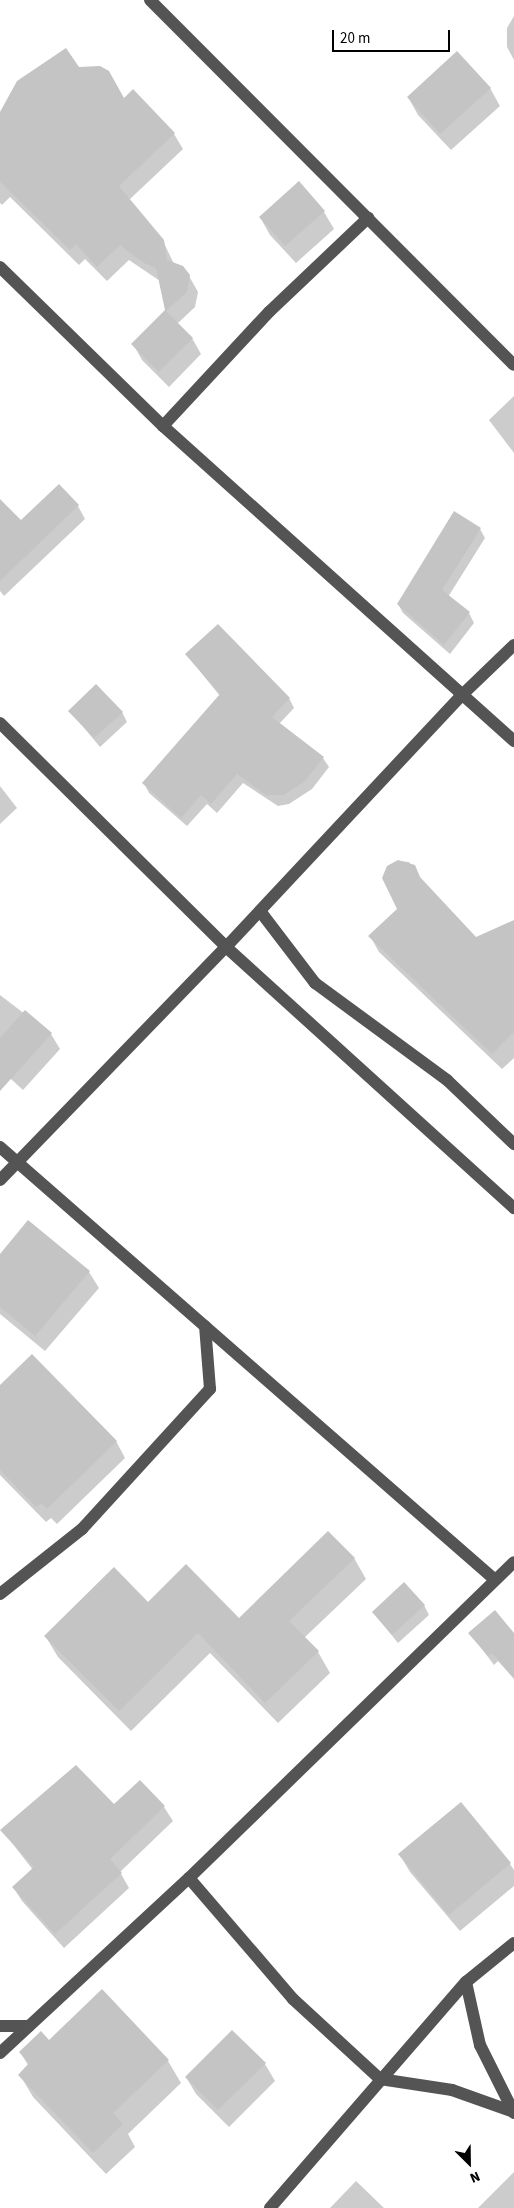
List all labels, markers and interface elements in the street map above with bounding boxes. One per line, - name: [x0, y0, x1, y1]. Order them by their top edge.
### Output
- scale bar: [334, 20, 452, 52]
- text: 20 m: [340, 28, 370, 49]
- north arrow: [444, 2138, 494, 2188]
- text: N: [467, 2166, 483, 2188]

